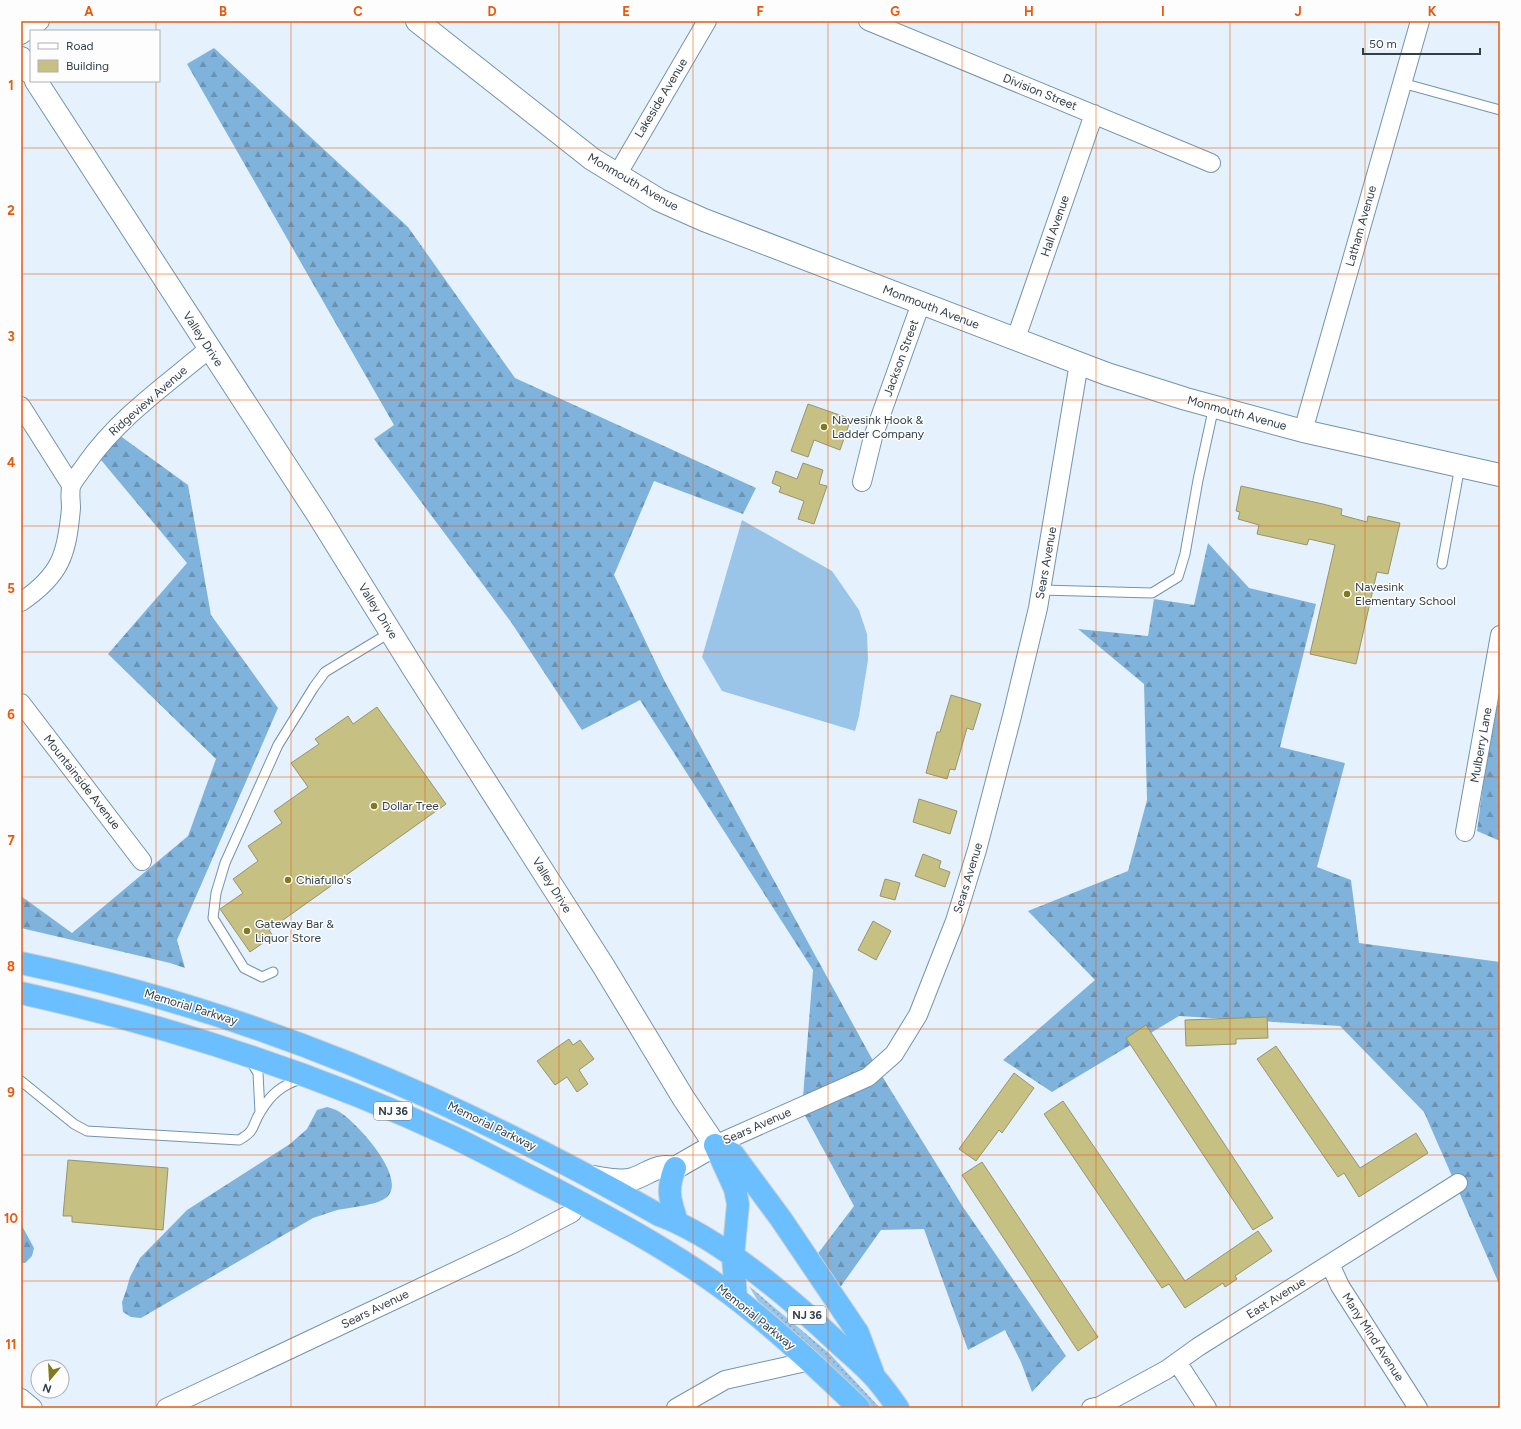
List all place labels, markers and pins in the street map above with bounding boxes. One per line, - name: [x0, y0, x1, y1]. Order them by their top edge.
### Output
- place label: Navesink Hook & Ladder Company: [832, 413, 925, 441]
- marker: Navesink Hook & Ladder Company: [819, 422, 829, 432]
- place label: Navesink Elementary School: [1355, 580, 1456, 608]
- marker: Navesink Elementary School: [1342, 589, 1352, 599]
- place label: Dollar Tree: [382, 799, 439, 813]
- marker: Dollar Tree: [369, 801, 379, 811]
- place label: Chiafullo's: [296, 873, 352, 887]
- marker: Chiafullo's: [283, 875, 293, 885]
- place label: Gateway Bar & Liquor Store: [255, 917, 334, 945]
- marker: Gateway Bar & Liquor Store: [242, 926, 252, 936]

